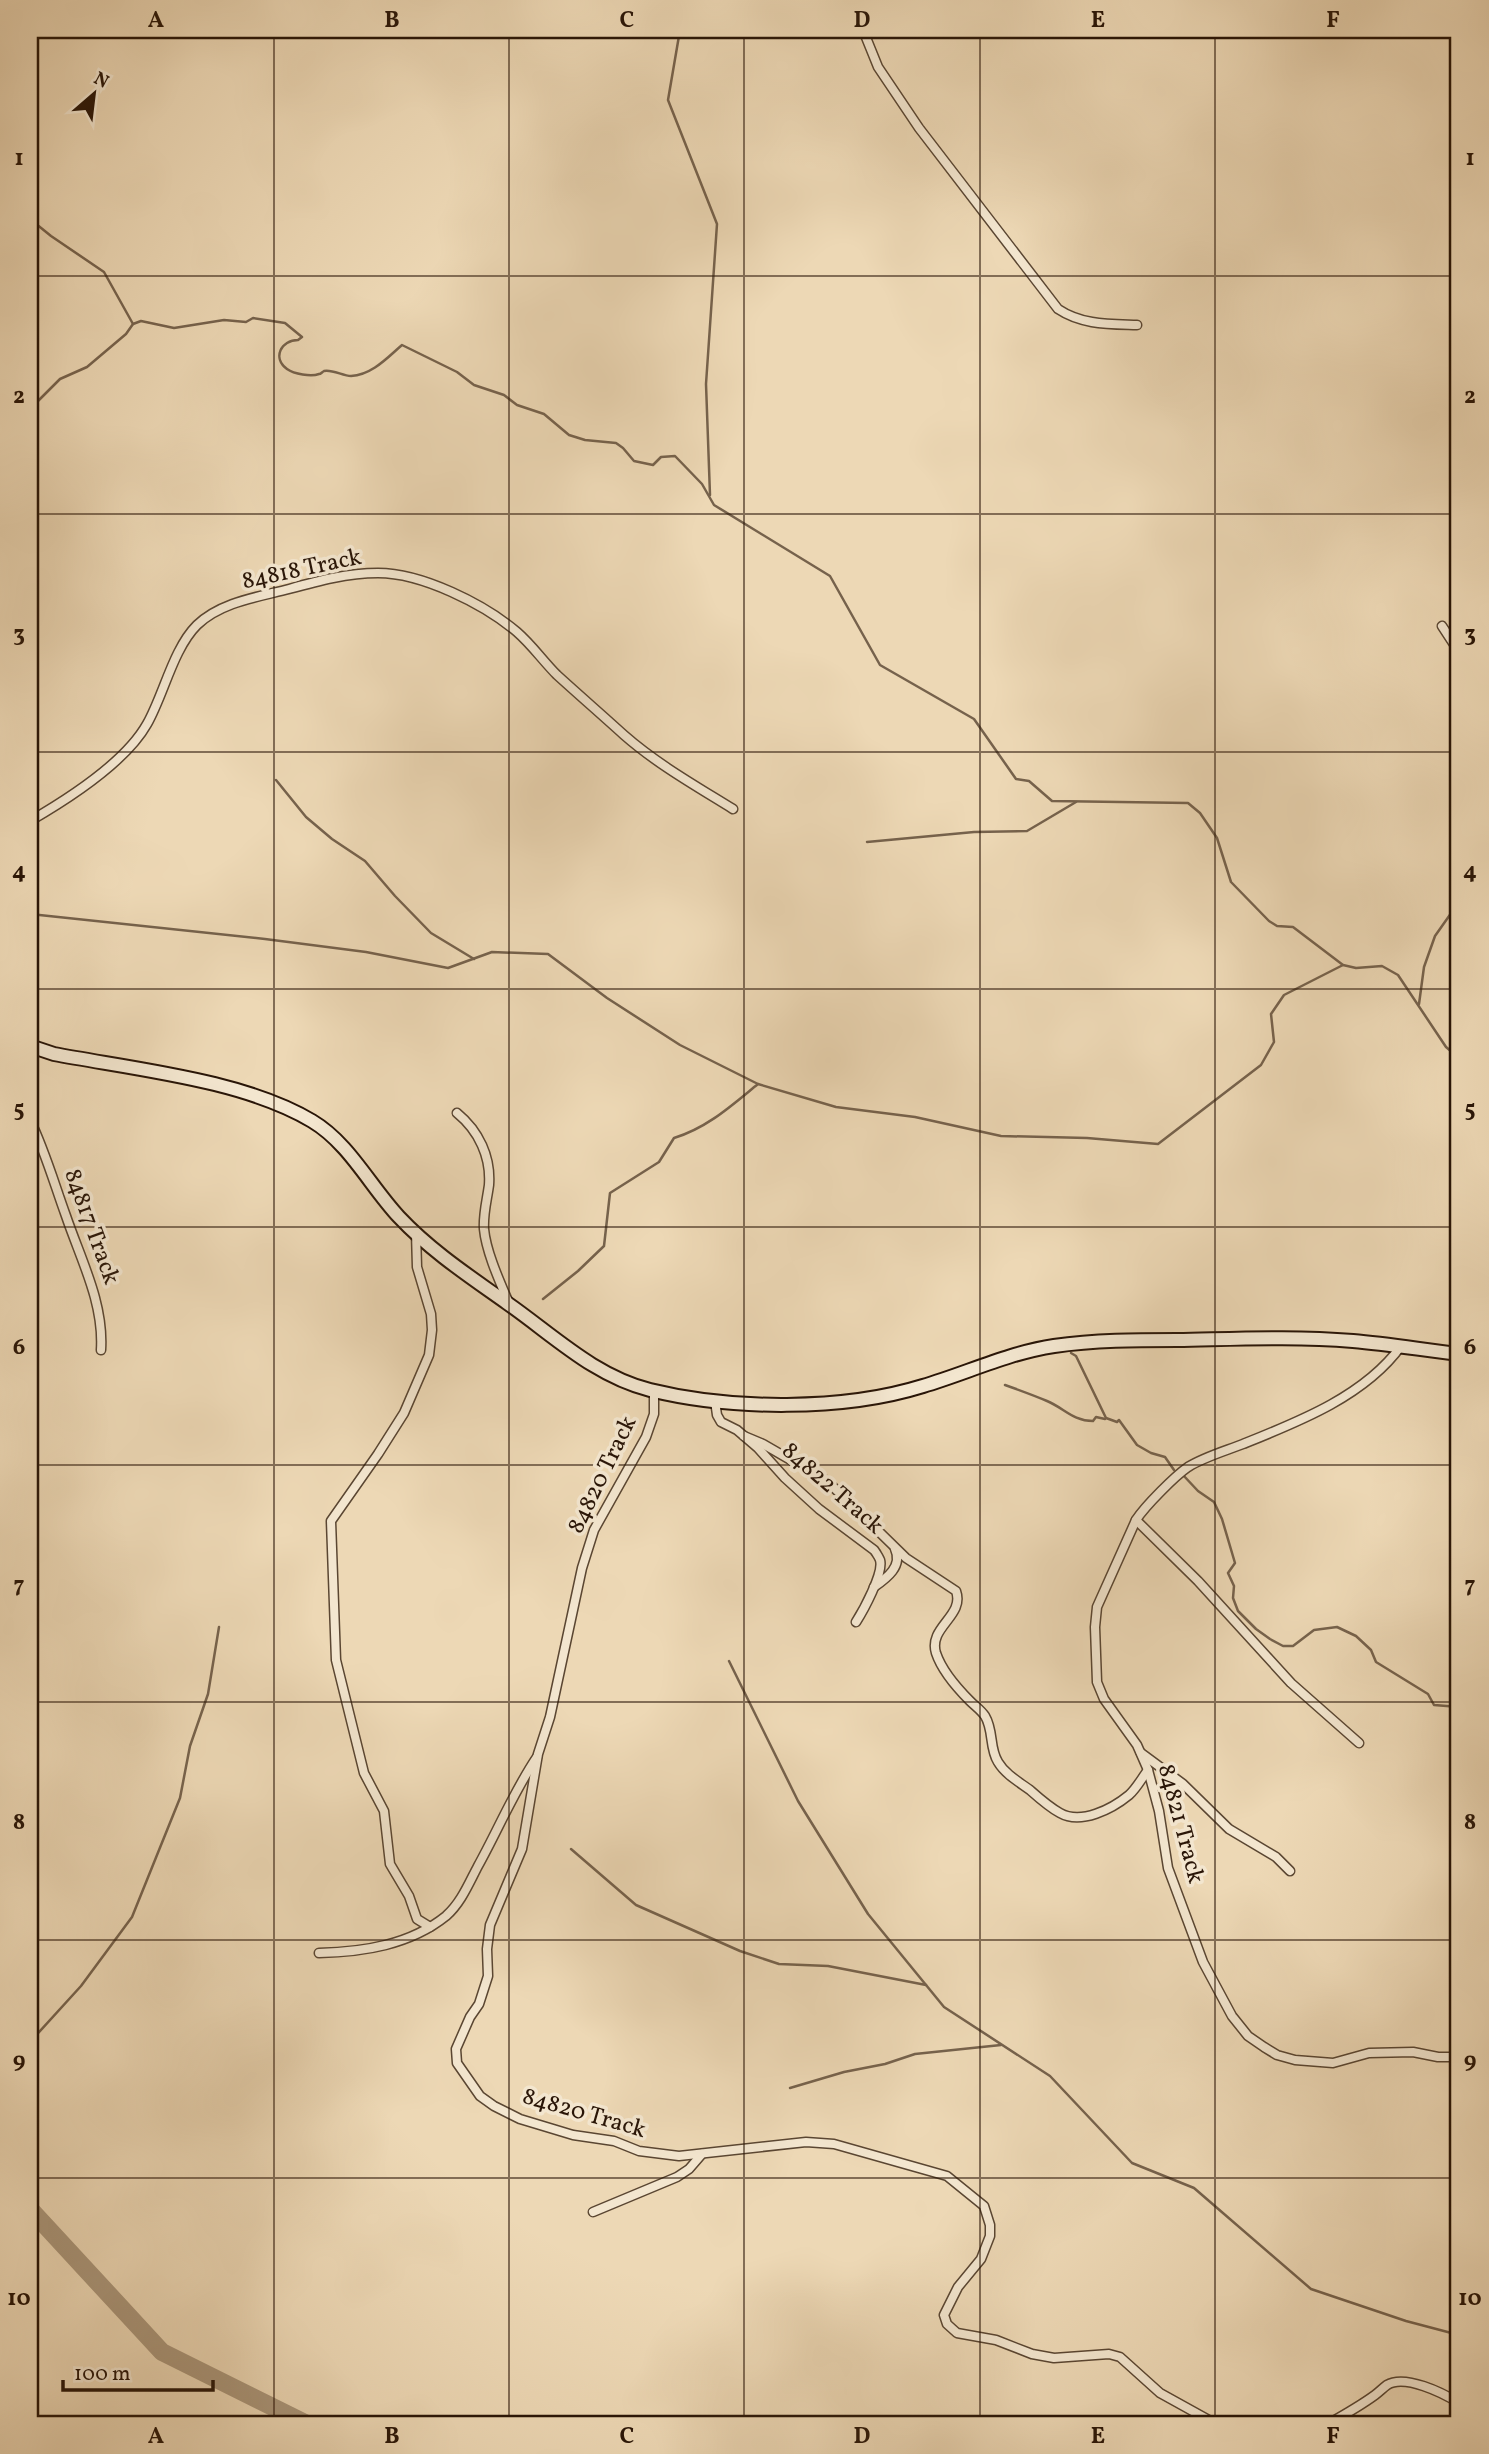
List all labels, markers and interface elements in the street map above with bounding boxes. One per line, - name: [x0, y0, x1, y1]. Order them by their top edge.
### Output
- text: A: [148, 5, 164, 37]
- text: B: [384, 5, 400, 37]
- text: C: [620, 5, 634, 37]
- text: D: [854, 5, 871, 37]
- text: E: [1091, 5, 1105, 37]
- text: F: [1326, 5, 1340, 37]
- north arrow: [60, 60, 130, 130]
- text: N: [89, 66, 113, 96]
- text: 1: [14, 143, 24, 175]
- text: 1: [1465, 143, 1475, 175]
- text: 2: [13, 381, 25, 413]
- text: 2: [1464, 381, 1476, 413]
- street label: 84818 Track: [239, 541, 365, 599]
- text: 3: [13, 619, 25, 651]
- text: 3: [1464, 619, 1476, 651]
- text: 4: [12, 856, 26, 888]
- text: 4: [1463, 856, 1477, 888]
- text: 5: [13, 1094, 25, 1126]
- text: 5: [1464, 1094, 1476, 1126]
- street label: 84817 Track: [54, 1164, 128, 1290]
- text: 6: [13, 1332, 25, 1364]
- text: 6: [1464, 1332, 1476, 1364]
- street label: 84820 Track: [560, 1410, 646, 1540]
- street label: 84822 Track: [773, 1435, 891, 1543]
- text: 7: [14, 1570, 25, 1602]
- text: 7: [1465, 1570, 1476, 1602]
- street label: 84821 Track: [1148, 1761, 1212, 1887]
- text: 8: [13, 1807, 25, 1839]
- text: 8: [1464, 1807, 1476, 1839]
- text: 9: [13, 2045, 25, 2077]
- text: 9: [1464, 2045, 1476, 2077]
- street label: 84820 Track: [518, 2080, 650, 2148]
- text: 10: [7, 2283, 31, 2315]
- text: 10: [1458, 2283, 1482, 2315]
- scale bar: [63, 2349, 214, 2393]
- text: 100 m: [74, 2360, 131, 2389]
- text: A: [148, 2421, 164, 2453]
- text: B: [384, 2421, 400, 2453]
- text: C: [620, 2421, 634, 2453]
- text: D: [854, 2421, 871, 2453]
- text: E: [1091, 2421, 1105, 2453]
- text: F: [1326, 2421, 1340, 2453]

